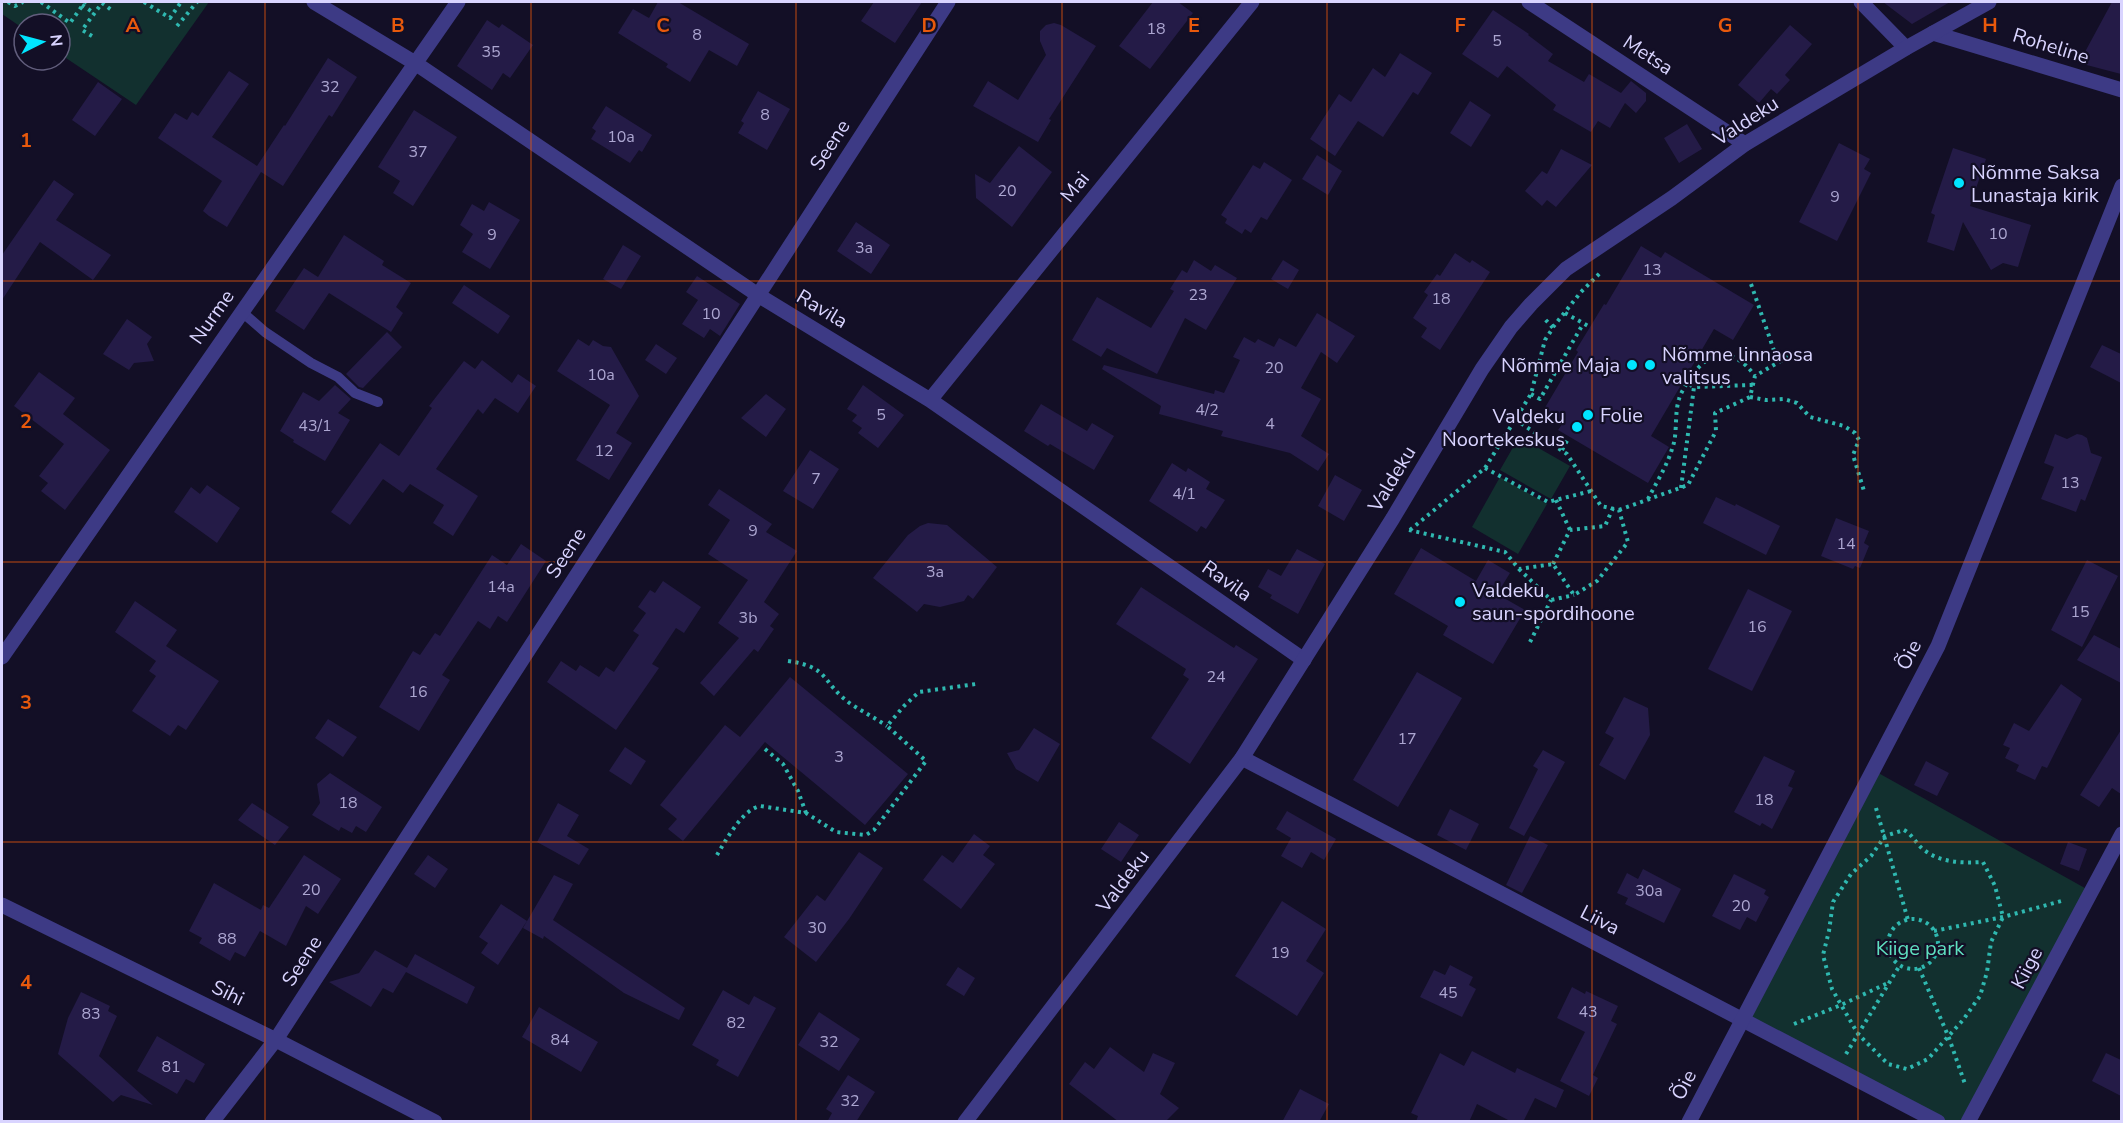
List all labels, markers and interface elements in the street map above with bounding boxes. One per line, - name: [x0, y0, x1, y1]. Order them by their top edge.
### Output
- north arrow: [12, 12, 72, 72]
- text: A: [126, 12, 141, 39]
- text: B: [391, 12, 405, 39]
- text: C: [656, 12, 670, 39]
- text: D: [921, 12, 937, 39]
- text: E: [1188, 12, 1200, 39]
- text: F: [1454, 12, 1466, 39]
- text: G: [1718, 12, 1732, 39]
- text: H: [1982, 12, 1998, 39]
- house number: 18: [1146, 18, 1166, 40]
- street label: Roheline: [2009, 22, 2093, 70]
- house number: 8: [692, 24, 702, 46]
- street label: Metsa: [1618, 29, 1678, 81]
- house number: 5: [1492, 30, 1502, 52]
- text: N: [44, 33, 67, 48]
- house number: 35: [481, 41, 501, 63]
- house number: 32: [320, 76, 340, 98]
- street label: Valdeku: [1707, 90, 1784, 153]
- house number: 8: [760, 104, 770, 126]
- street label: Seene: [804, 114, 856, 176]
- house number: 10a: [607, 126, 635, 148]
- text: 1: [20, 127, 32, 154]
- house number: 37: [408, 141, 428, 163]
- place label: Nõmme Saksa Lunastaja kirik: [1971, 159, 2100, 209]
- street label: Mai: [1054, 166, 1096, 208]
- marker: Nõmme Saksa Lunastaja kirik: [1952, 176, 1966, 190]
- house number: 20: [997, 180, 1017, 202]
- house number: 9: [1830, 186, 1840, 208]
- house number: 10: [1988, 223, 2008, 245]
- house number: 9: [487, 224, 497, 246]
- house number: 3a: [855, 237, 873, 259]
- house number: 13: [1642, 259, 1662, 281]
- street label: Ravila: [791, 283, 853, 335]
- street label: Nurme: [183, 284, 241, 350]
- house number: 23: [1188, 284, 1208, 306]
- house number: 18: [1431, 288, 1451, 310]
- house number: 10: [701, 303, 721, 325]
- place label: Nõmme linnaosa valitsus: [1662, 341, 1813, 391]
- place label: Nõmme Maja: [1501, 352, 1620, 379]
- house number: 20: [1264, 357, 1284, 379]
- marker: Nõmme Maja: [1625, 358, 1639, 372]
- marker: Nõmme linnaosa valitsus: [1643, 358, 1657, 372]
- house number: 10a: [587, 364, 615, 386]
- house number: 4/2: [1195, 399, 1219, 421]
- place label: Folie: [1600, 402, 1643, 429]
- place label: Valdeku Noortekeskus: [1442, 403, 1565, 453]
- house number: 5: [876, 404, 886, 426]
- text: 2: [20, 408, 32, 435]
- marker: Folie: [1581, 408, 1595, 422]
- house number: 4: [1265, 413, 1275, 435]
- house number: 43/1: [298, 415, 332, 437]
- marker: Valdeku Noortekeskus: [1570, 420, 1584, 434]
- house number: 12: [594, 440, 614, 462]
- street label: Valdeku: [1361, 441, 1422, 518]
- house number: 7: [811, 468, 821, 490]
- house number: 13: [2060, 472, 2080, 494]
- house number: 4/1: [1172, 483, 1196, 505]
- house number: 9: [748, 520, 758, 542]
- street label: Seene: [540, 522, 592, 584]
- house number: 14: [1836, 533, 1856, 555]
- street label: Ravila: [1197, 554, 1257, 608]
- house number: 3a: [926, 561, 944, 583]
- house number: 14a: [487, 576, 515, 598]
- place label: Valdeku saun-spordihoone: [1471, 577, 1635, 627]
- marker: Valdeku saun-spordihoone: [1453, 595, 1467, 609]
- house number: 15: [2070, 601, 2090, 623]
- house number: 3b: [739, 607, 757, 629]
- house number: 16: [1747, 616, 1767, 638]
- street label: Õie: [1890, 635, 1928, 675]
- house number: 24: [1206, 666, 1226, 688]
- house number: 16: [408, 681, 428, 703]
- text: 3: [20, 689, 32, 716]
- house number: 17: [1397, 728, 1417, 750]
- house number: 3: [834, 746, 844, 768]
- house number: 18: [1754, 789, 1774, 811]
- house number: 18: [338, 792, 358, 814]
- street label: Valdeku: [1090, 844, 1156, 919]
- house number: 20: [301, 879, 321, 901]
- house number: 30a: [1635, 880, 1663, 902]
- house number: 20: [1731, 895, 1751, 917]
- street label: Liiva: [1576, 899, 1624, 941]
- house number: 30: [807, 917, 827, 939]
- house number: 88: [217, 928, 237, 950]
- street label: Seene: [276, 930, 328, 992]
- park label: Kiige park: [1876, 935, 1965, 962]
- house number: 19: [1270, 942, 1290, 964]
- street label: Kiige: [2005, 942, 2049, 994]
- text: 4: [20, 969, 32, 996]
- street label: Sihi: [207, 974, 249, 1012]
- house number: 45: [1438, 982, 1458, 1004]
- house number: 43: [1578, 1001, 1598, 1023]
- house number: 83: [81, 1003, 101, 1025]
- house number: 82: [726, 1012, 746, 1034]
- house number: 84: [550, 1029, 570, 1051]
- house number: 32: [819, 1031, 839, 1053]
- house number: 81: [161, 1056, 181, 1078]
- street label: Õie: [1665, 1065, 1703, 1105]
- house number: 32: [840, 1090, 860, 1112]

